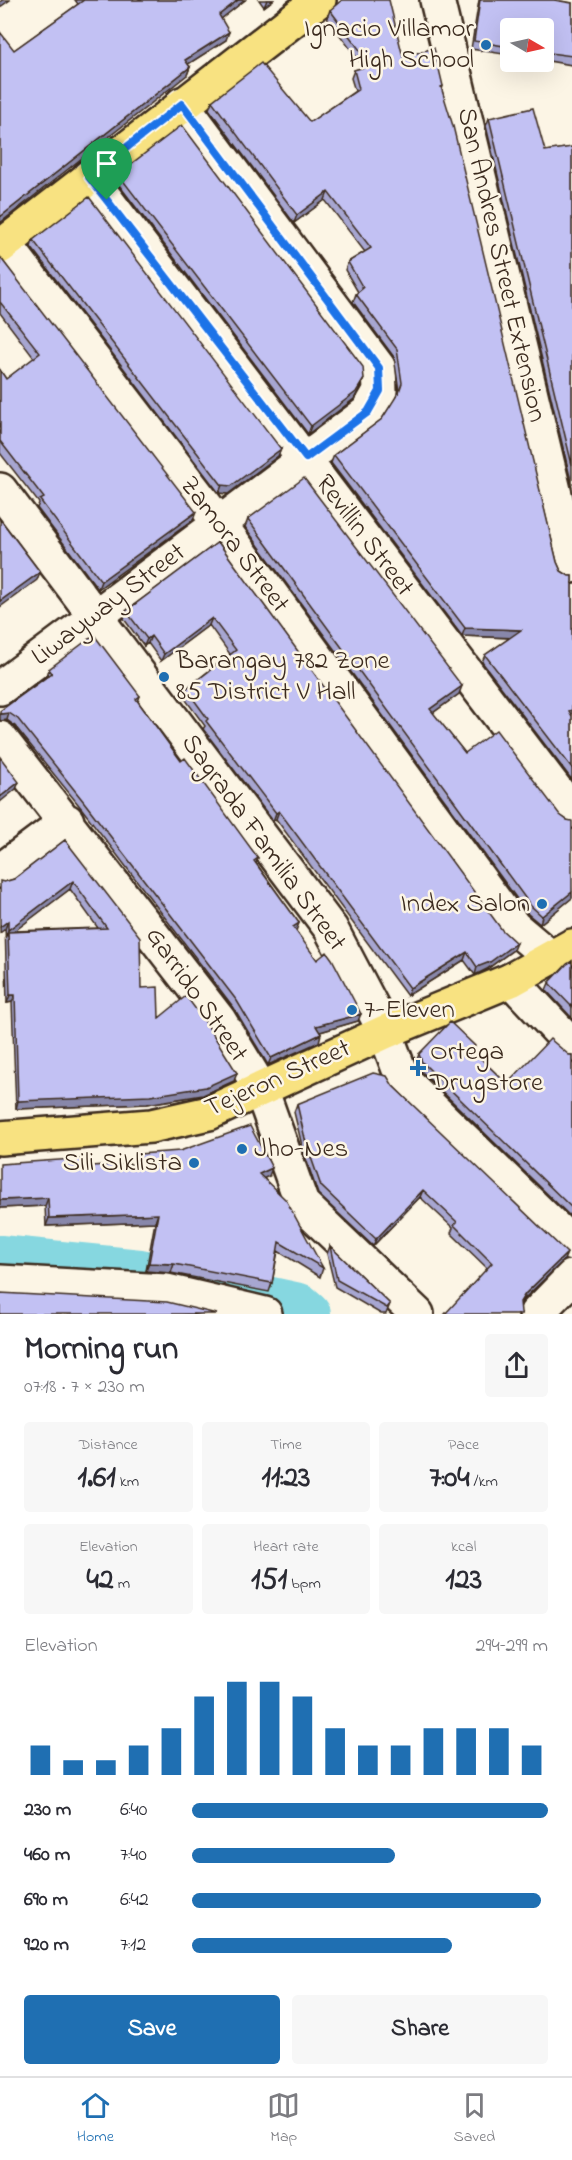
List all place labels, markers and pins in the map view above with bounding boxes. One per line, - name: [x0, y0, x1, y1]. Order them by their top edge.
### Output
- place label: Ignacio Villamor High School: [304, 10, 475, 80]
- marker: Ignacio Villamor High School: [479, 38, 493, 52]
- pin: [81, 138, 132, 200]
- place label: Barangay 782 Zone 85 District V Hall: [175, 642, 391, 712]
- marker: Barangay 782 Zone 85 District V Hall: [157, 670, 171, 684]
- place label: Index Salon: [400, 885, 530, 924]
- marker: Index Salon: [535, 897, 549, 911]
- place label: 7-Eleven: [364, 991, 455, 1030]
- marker: 7-Eleven: [345, 1003, 359, 1017]
- place label: Ortega Drugstore: [429, 1033, 544, 1103]
- marker: Ortega Drugstore: [411, 1061, 425, 1075]
- place label: Jho-Nes: [254, 1130, 348, 1169]
- marker: Jho-Nes: [235, 1142, 249, 1156]
- place label: Sili Siklista: [63, 1144, 182, 1183]
- marker: Sili Siklista: [187, 1156, 201, 1170]

